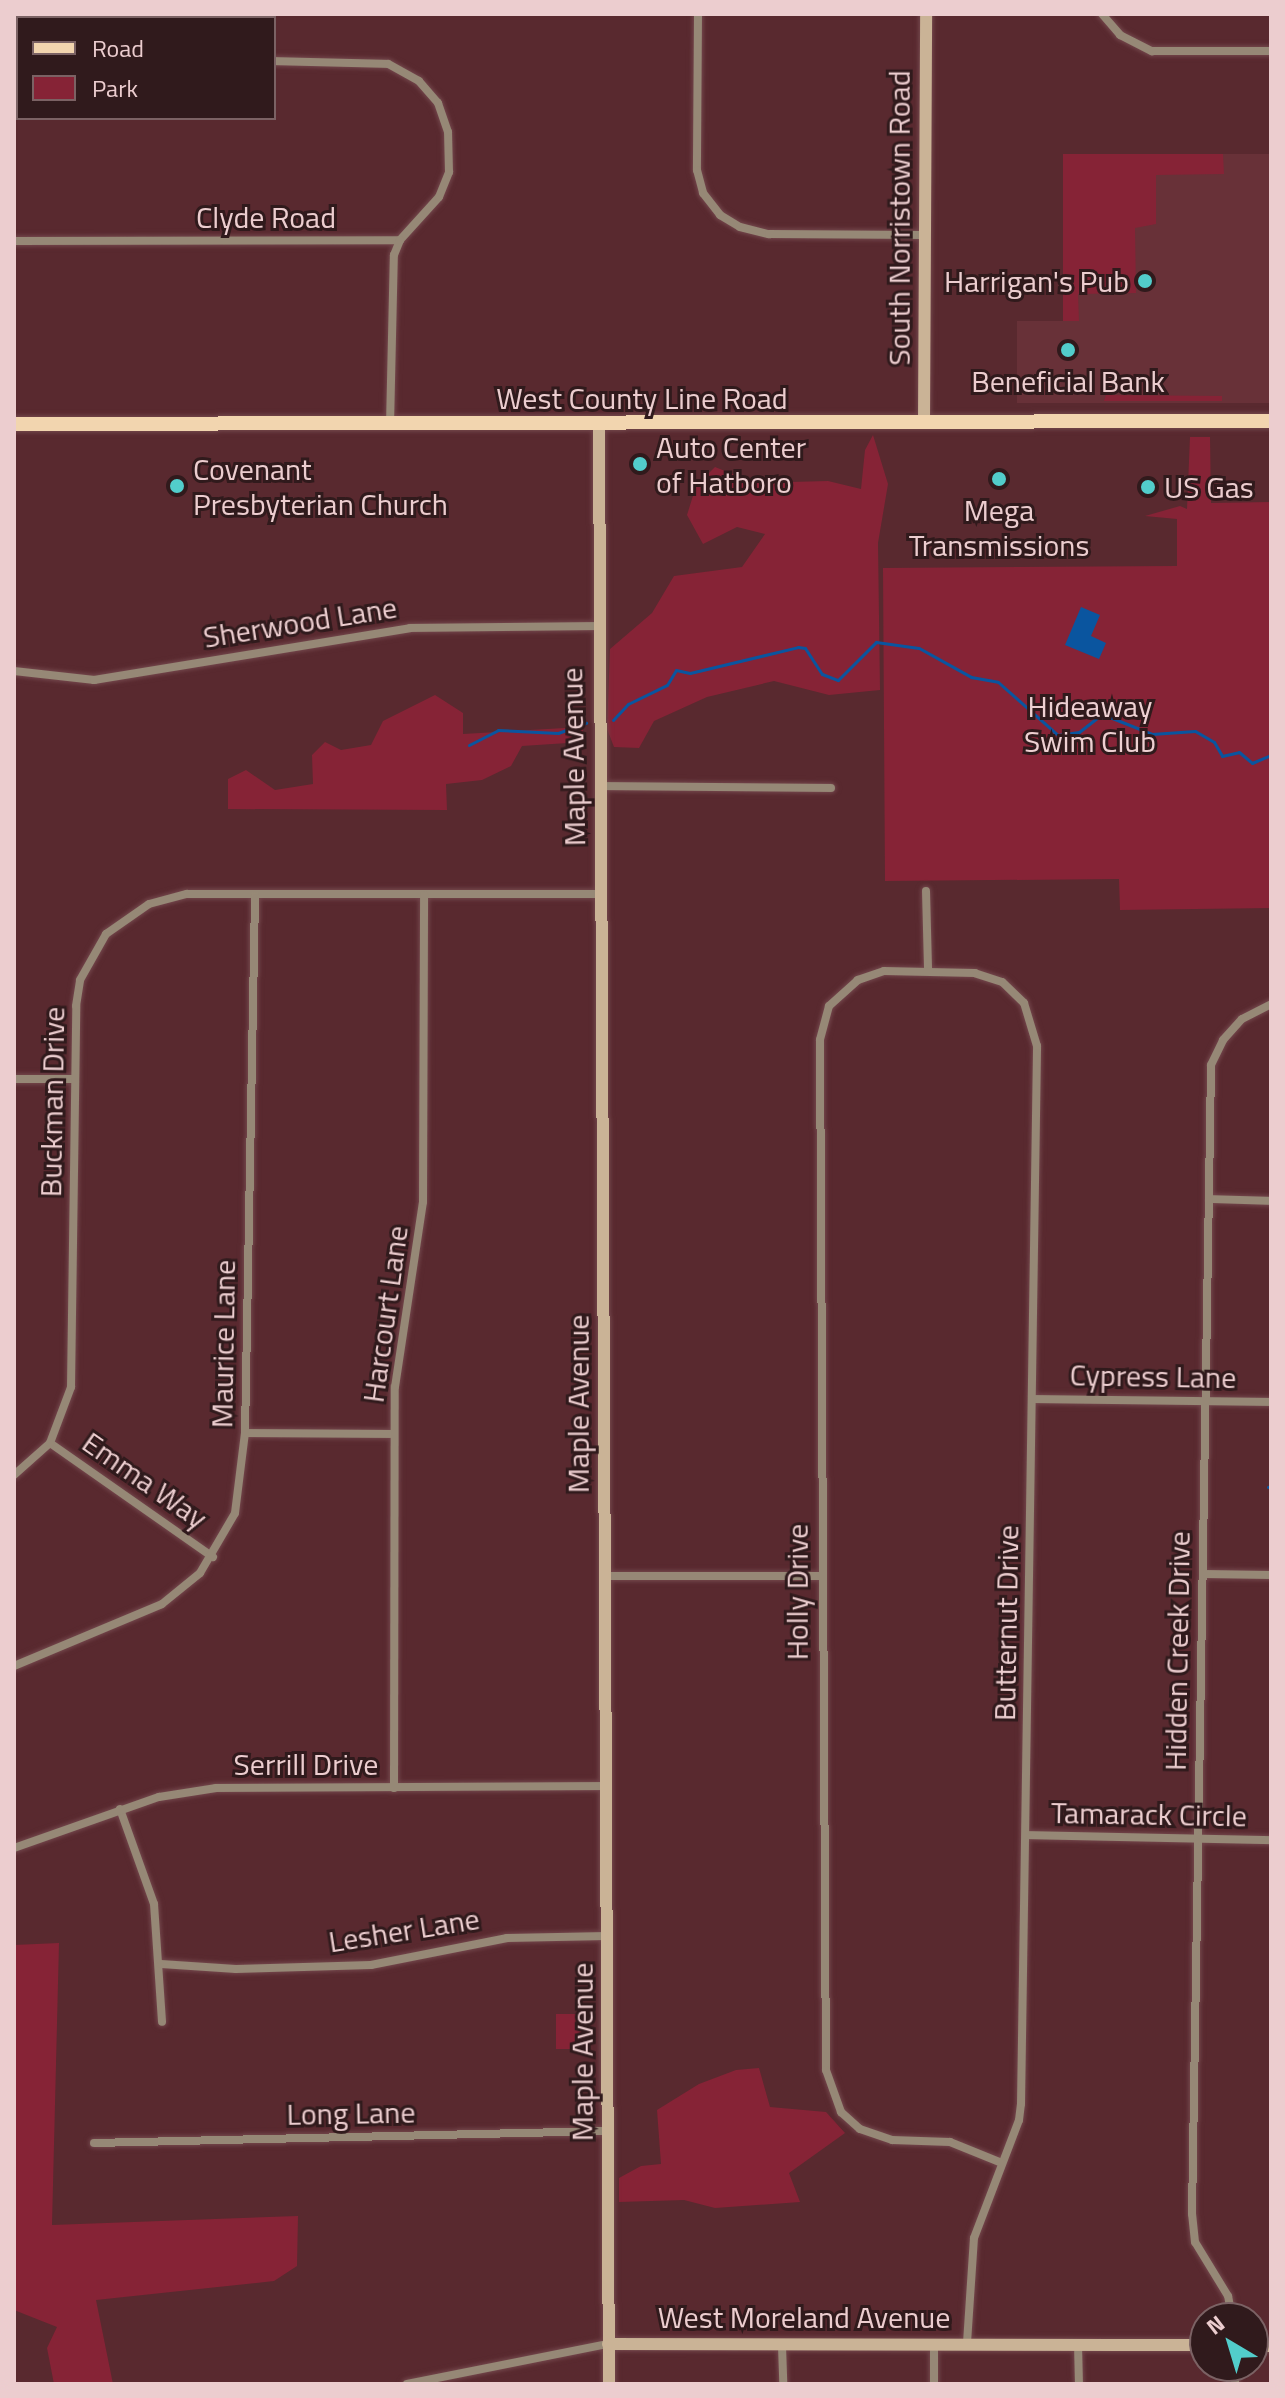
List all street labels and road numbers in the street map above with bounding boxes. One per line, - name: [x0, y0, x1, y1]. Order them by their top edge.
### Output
- street label: South Norristown Road: [881, 70, 917, 366]
- street label: Clyde Road: [196, 199, 336, 235]
- street label: West County Line Road: [496, 380, 788, 416]
- street label: Sherwood Lane: [201, 589, 399, 655]
- street label: Maple Avenue: [553, 667, 593, 847]
- street label: Buckman Drive: [32, 1007, 72, 1197]
- street label: Harcourt Lane: [355, 1223, 415, 1405]
- street label: Maurice Lane: [204, 1259, 242, 1429]
- street label: Maple Avenue: [560, 1315, 596, 1493]
- street label: Cypress Lane: [1069, 1357, 1237, 1395]
- street label: Emma Way: [76, 1424, 214, 1536]
- street label: Holly Drive: [779, 1524, 815, 1660]
- street label: Butternut Drive: [986, 1525, 1026, 1721]
- street label: Hidden Creek Drive: [1157, 1531, 1197, 1771]
- street label: Serrill Drive: [234, 1746, 378, 1782]
- street label: Tamarack Circle: [1051, 1794, 1247, 1834]
- street label: Lesher Lane: [326, 1900, 482, 1960]
- street label: Maple Avenue: [564, 1963, 600, 2141]
- street label: Long Lane: [286, 2094, 416, 2132]
- street label: West Moreland Avenue: [658, 2299, 950, 2335]

